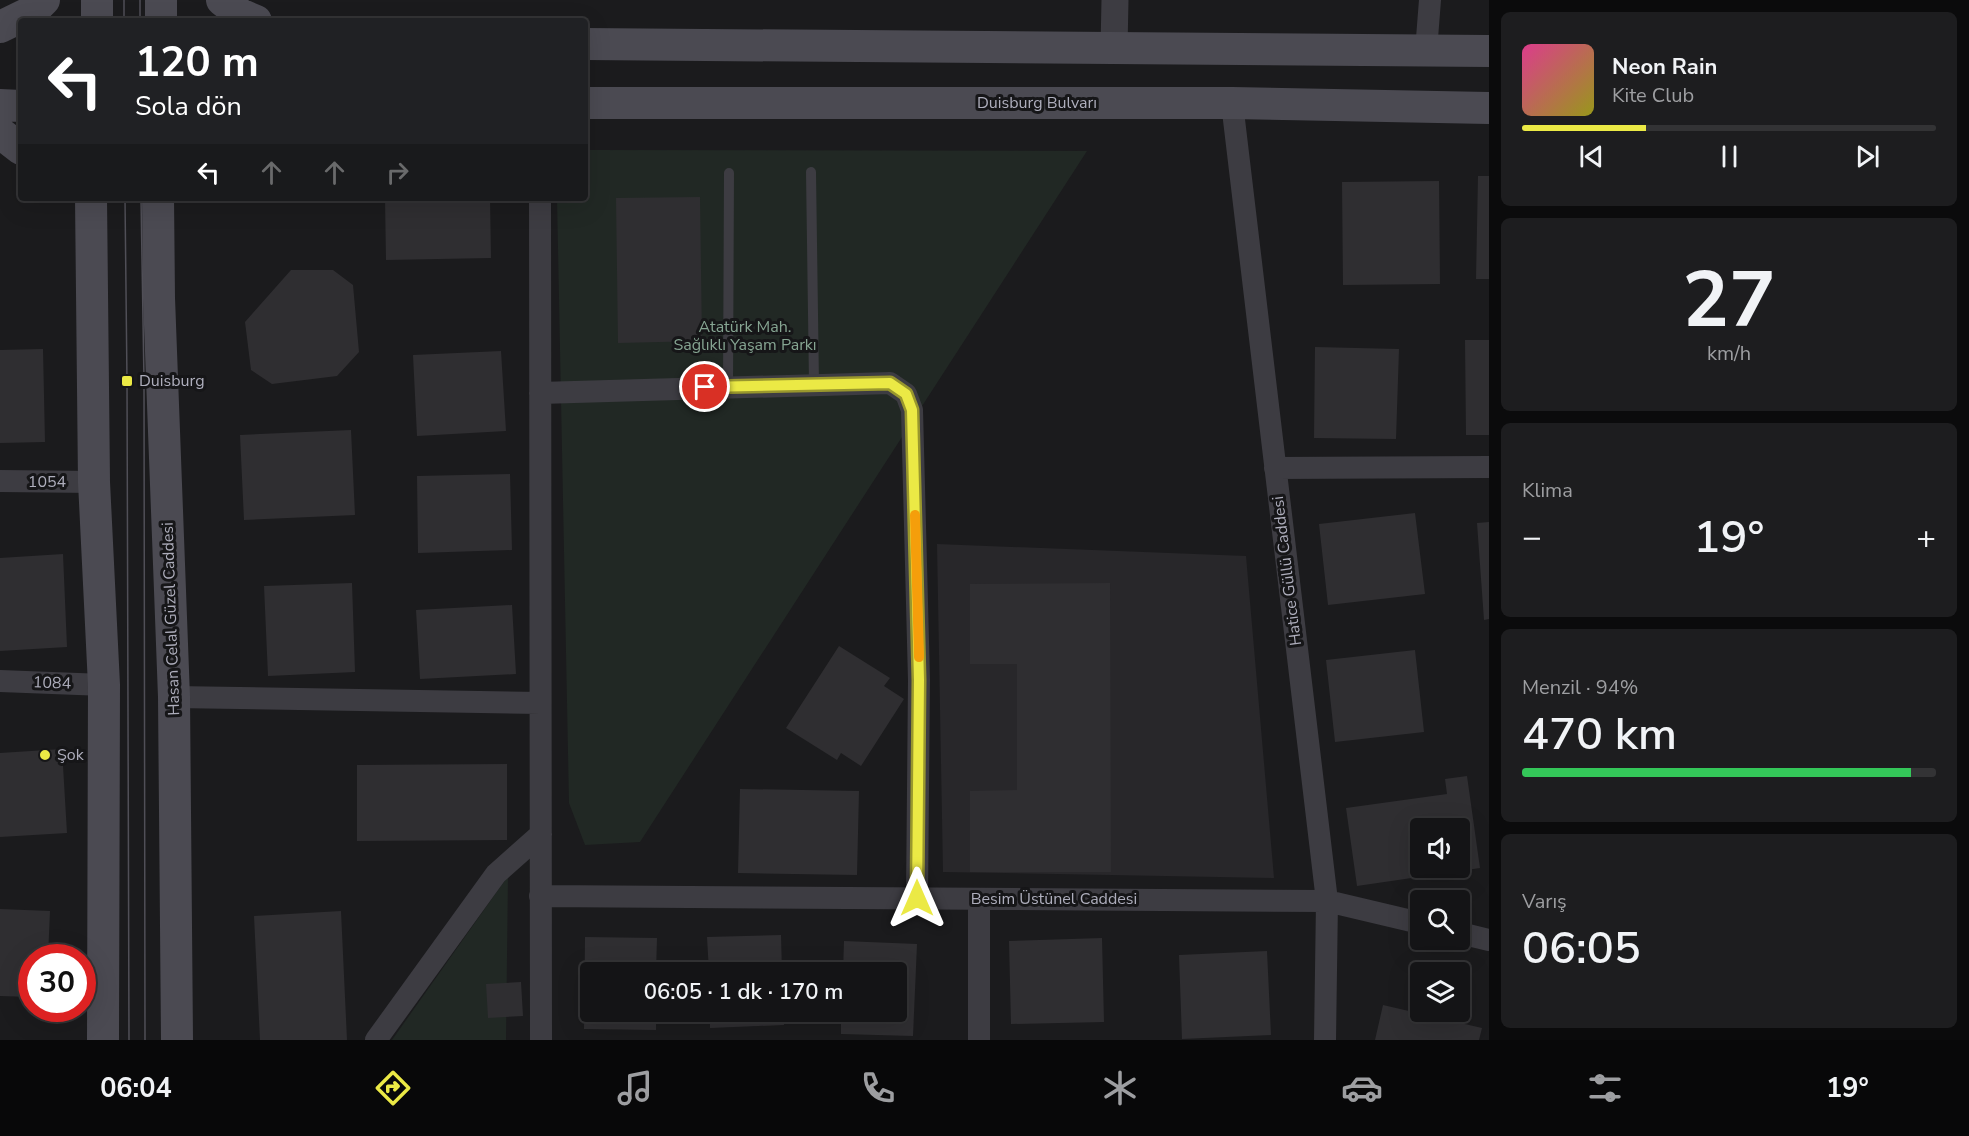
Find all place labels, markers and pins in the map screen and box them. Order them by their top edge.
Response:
pin [679,361,730,412]
place label: Duisburg [139,370,205,392]
marker: Duisburg [120,374,134,388]
place label: Şok [57,744,85,766]
marker: Şok [38,748,52,762]

